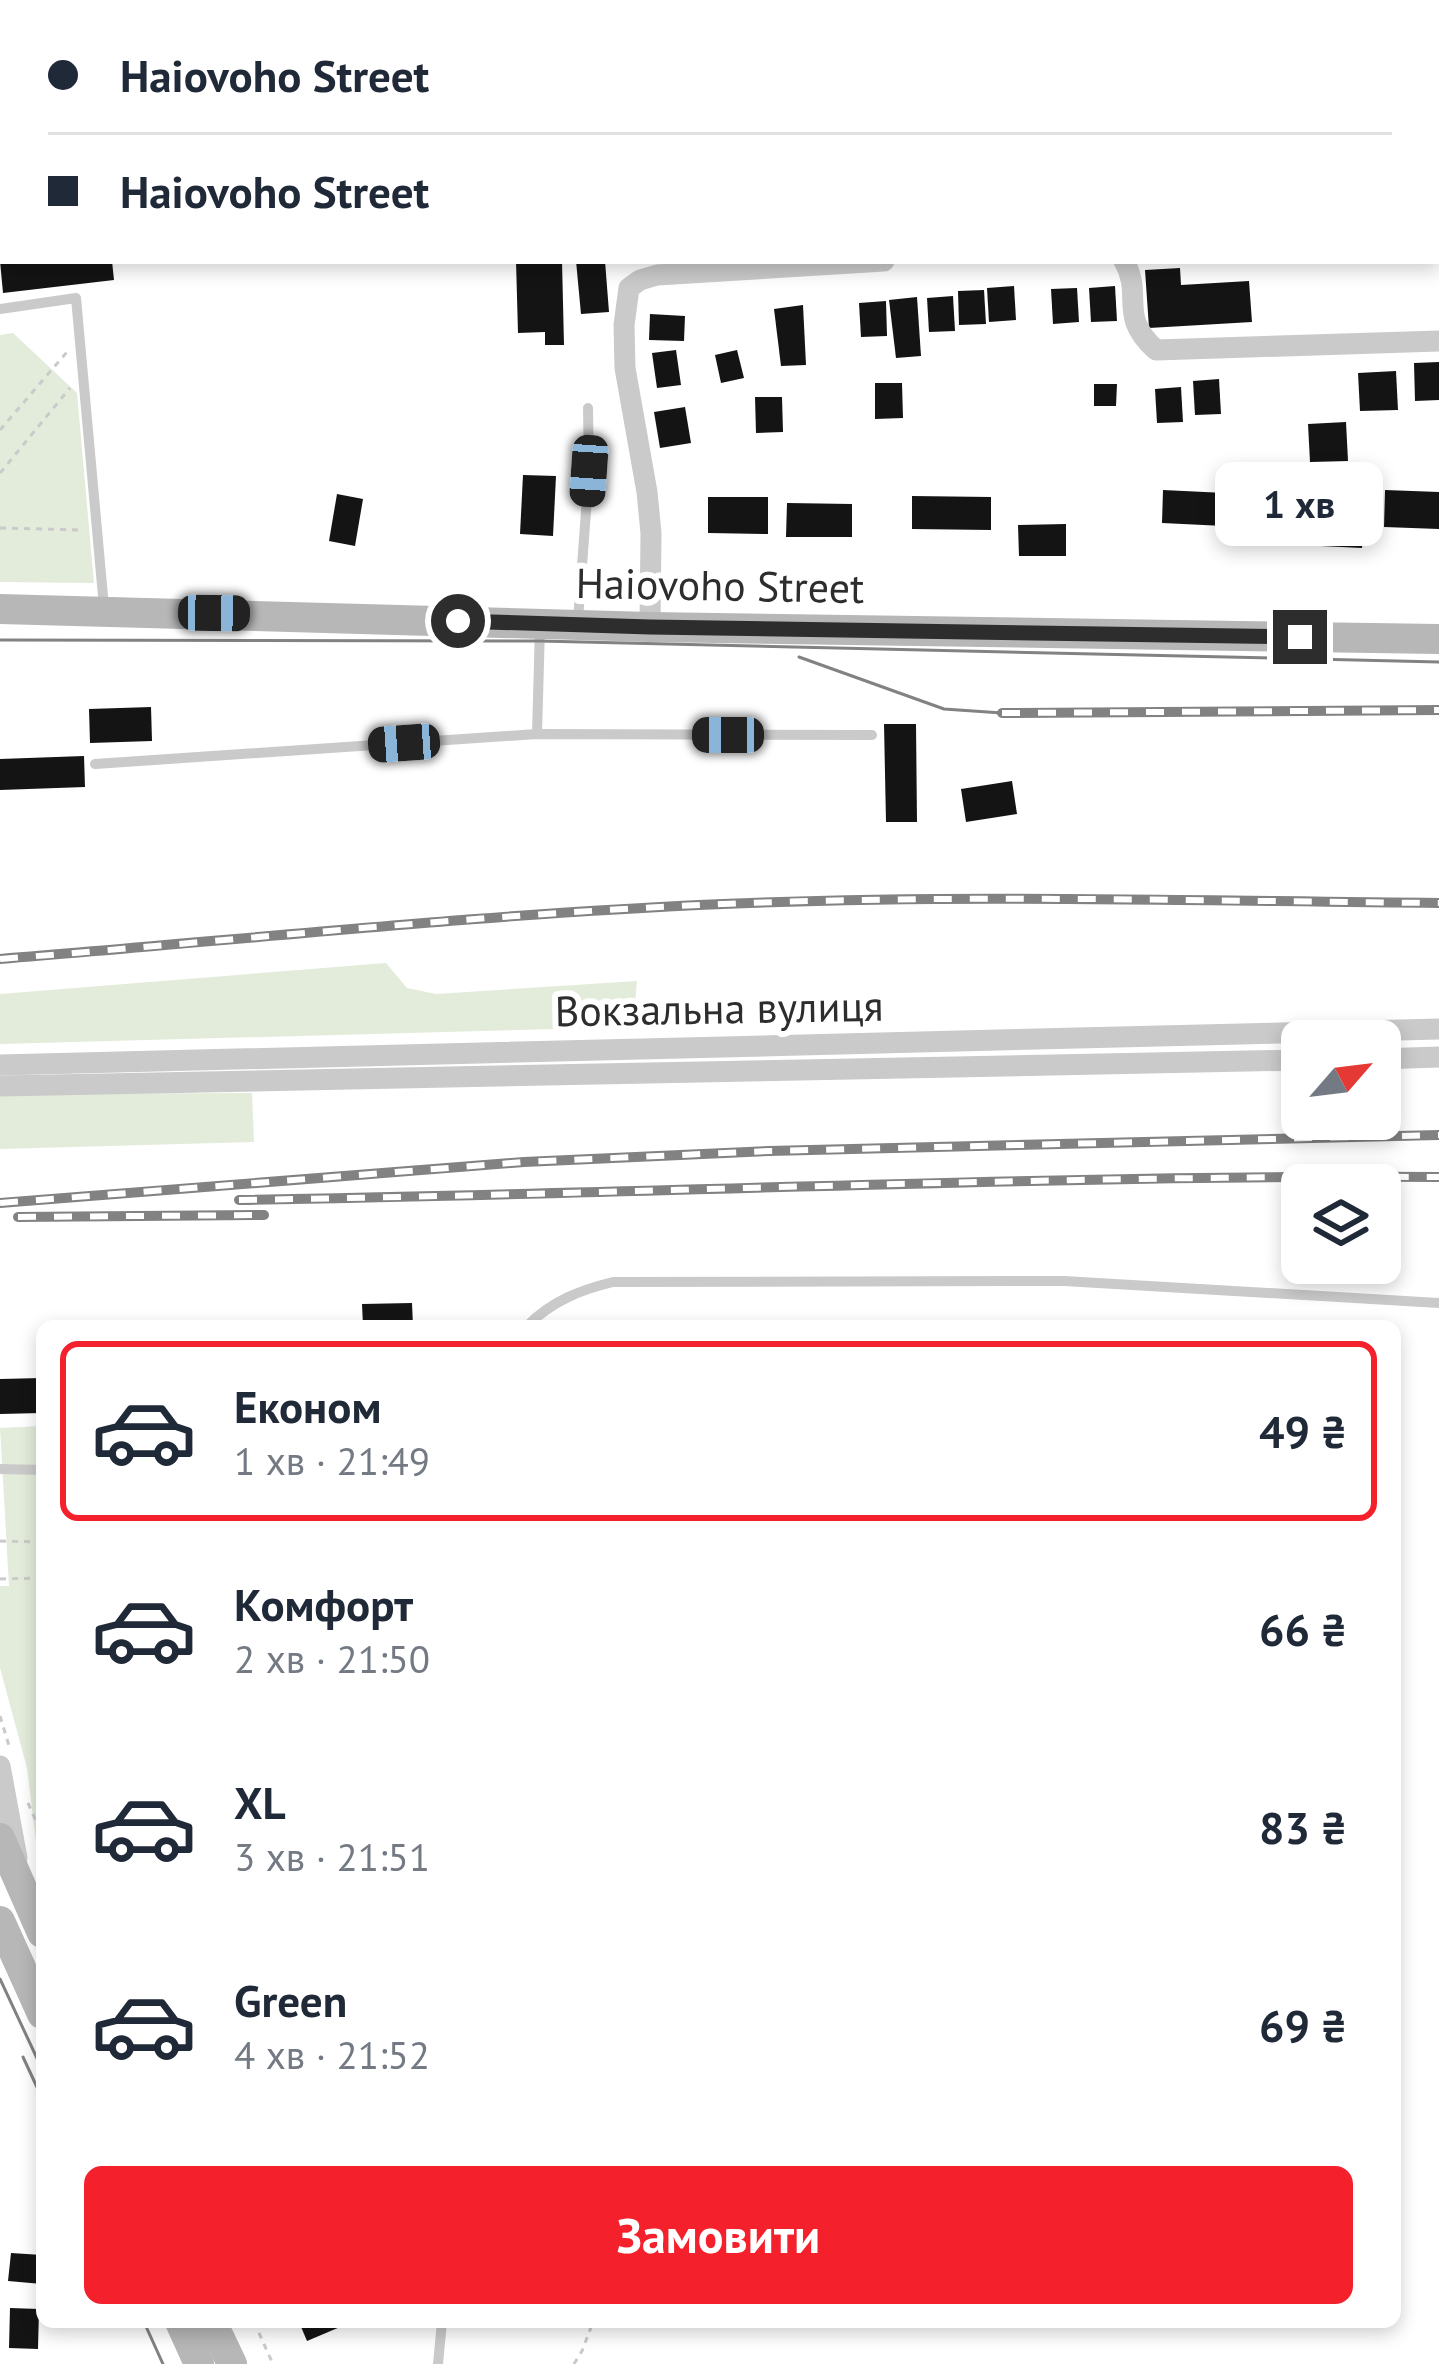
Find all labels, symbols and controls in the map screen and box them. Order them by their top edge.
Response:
text: Haiovoho Street [120,46,429,104]
text: Haiovoho Street [120,162,429,220]
car [569,434,609,508]
callout: 1 хв [1216,463,1384,547]
text: 1 хв [1263,478,1335,529]
street label: Haiovoho Street [575,555,865,615]
car [178,594,250,632]
route start [431,594,485,648]
route end [1273,610,1327,664]
car [692,717,764,753]
car [367,723,441,763]
street label: Вокзальна вулиця [554,978,884,1038]
north arrow [1281,1020,1401,1140]
map controls [1281,1020,1401,1284]
button: layers [1281,1164,1401,1284]
icon: car [90,1377,198,1485]
text: Економ [234,1377,381,1435]
text: 49 ₴ [1259,1402,1347,1460]
text: 1 хв · 21:49 [234,1435,430,1486]
icon: car [90,1575,198,1683]
text: Комфорт [234,1575,413,1633]
text: 66 ₴ [1259,1600,1347,1658]
text: 2 хв · 21:50 [234,1633,430,1684]
icon: car [90,1773,198,1881]
text: XL [234,1773,286,1831]
text: 83 ₴ [1259,1798,1347,1856]
text: 3 хв · 21:51 [234,1831,430,1882]
icon: car [90,1971,198,2079]
text: Green [234,1971,347,2029]
text: 69 ₴ [1259,1996,1347,2054]
text: 4 хв · 21:52 [234,2029,430,2080]
button: Замовити [84,2166,1353,2304]

